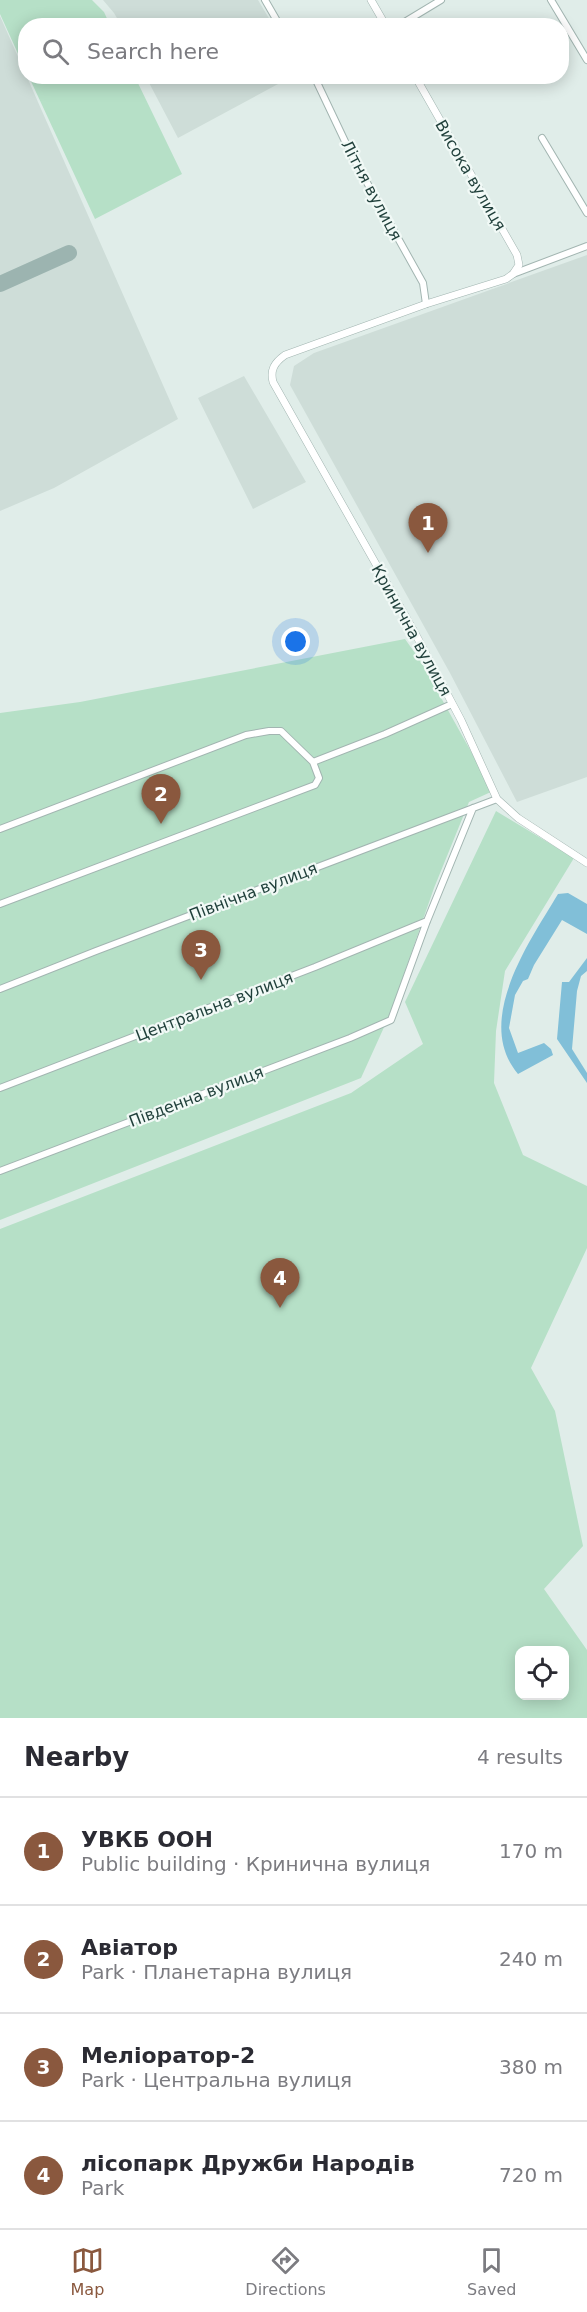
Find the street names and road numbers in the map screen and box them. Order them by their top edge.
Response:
street label: Висока вулиця [431,117,510,234]
street label: Літня вулиця [337,137,406,244]
street label: Кринична вулиця [367,561,456,699]
street label: Північна вулиця [186,858,320,925]
street label: Центральна вулиця [133,968,296,1045]
street label: Південна вулиця [126,1062,266,1131]

